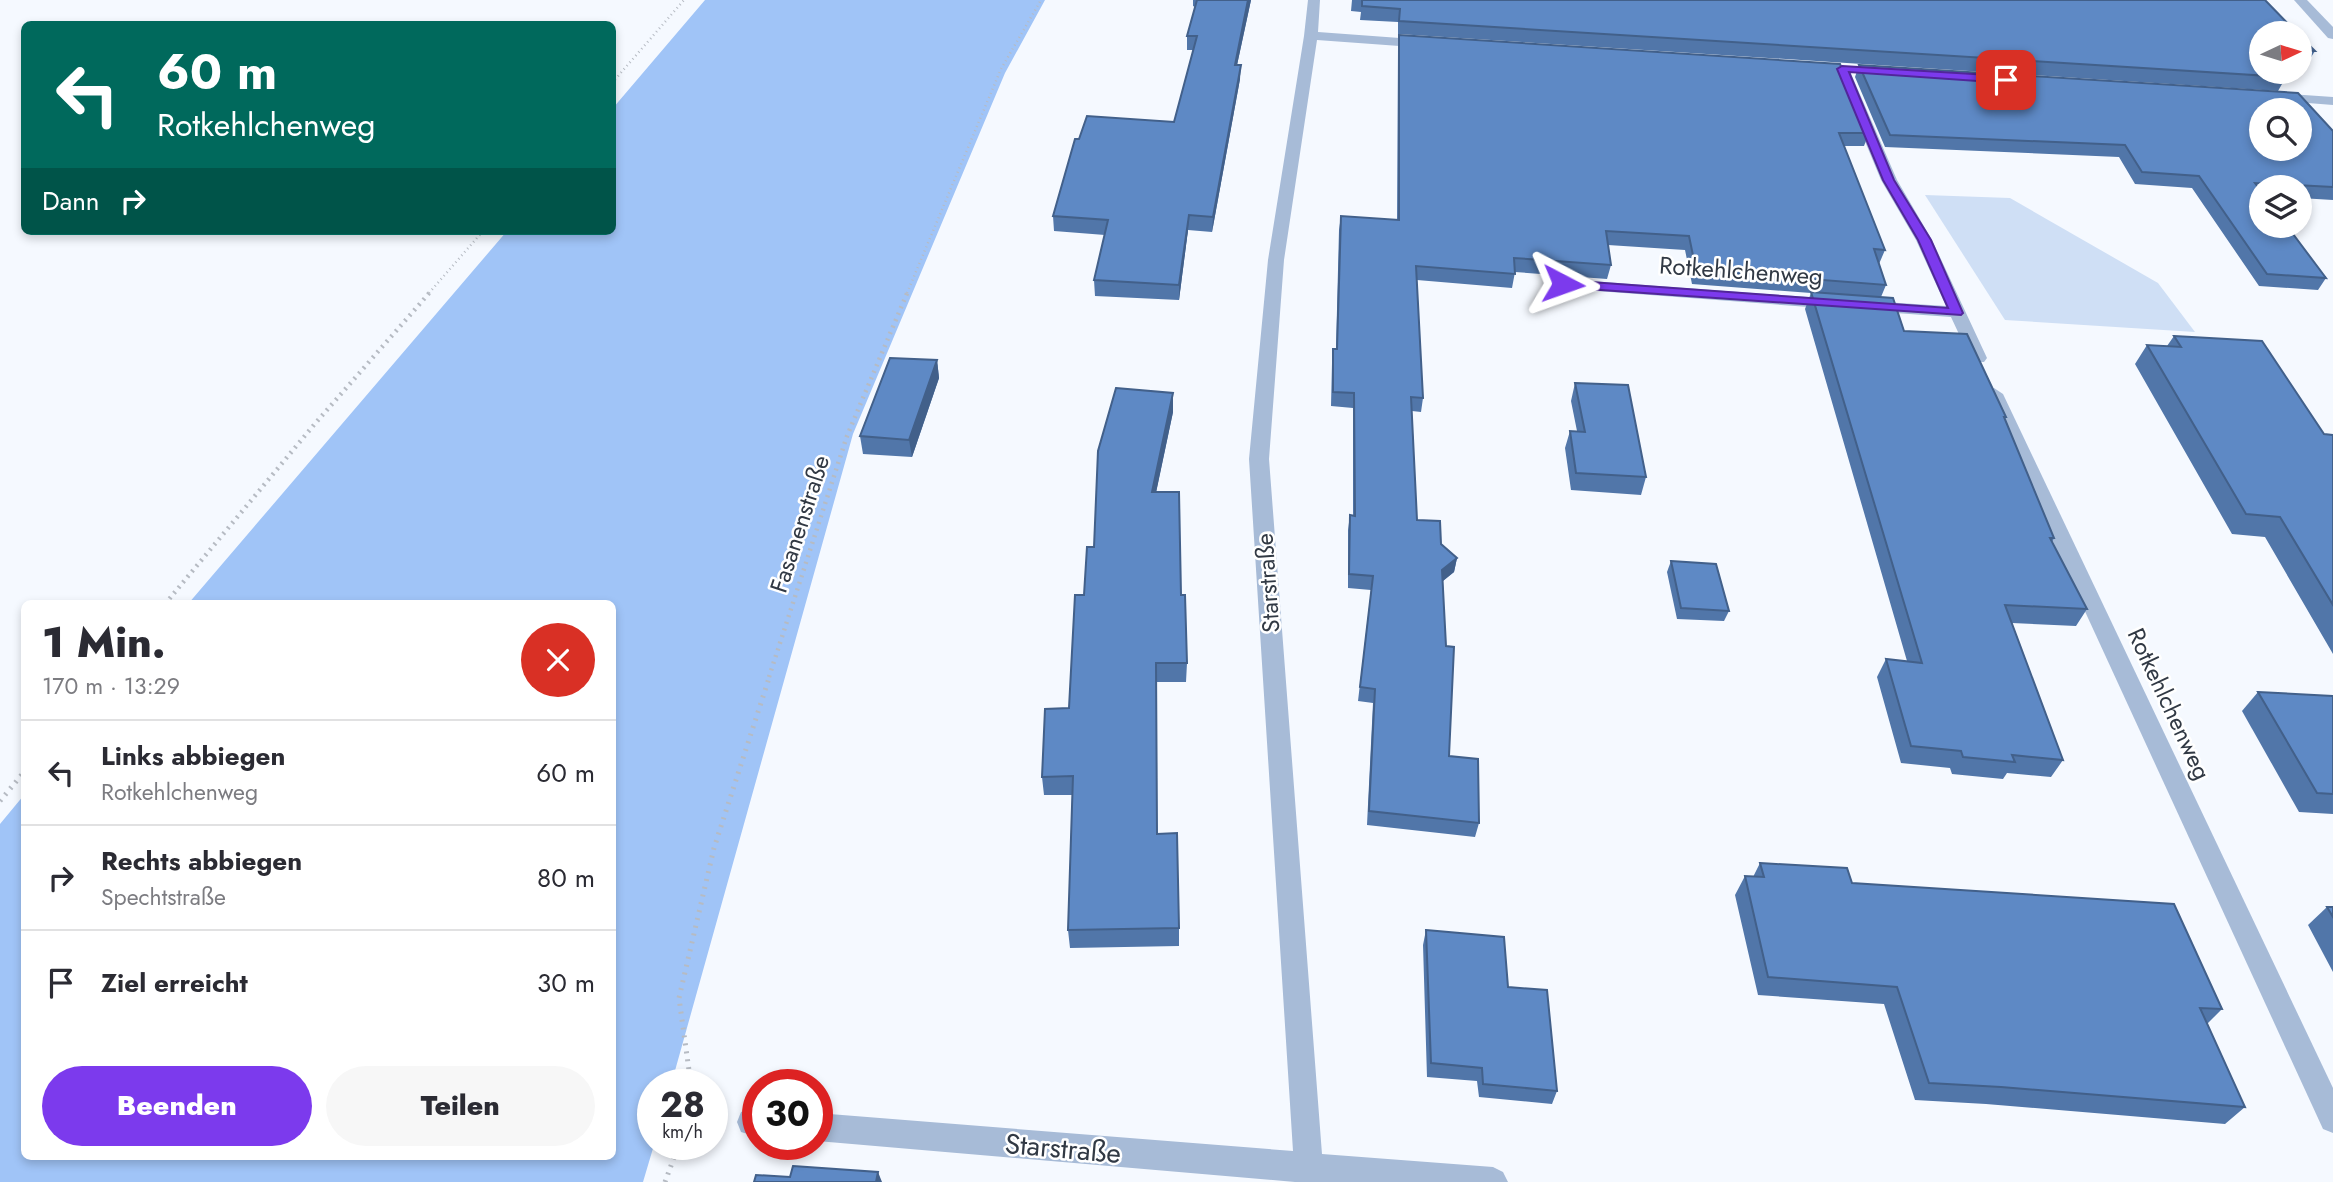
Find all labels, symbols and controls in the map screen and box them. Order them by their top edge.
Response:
north arrow [2249,21,2312,84]
map controls [2249,21,2312,238]
text: 60 m [157,37,277,107]
icon: left [42,49,133,140]
pin [1976,50,2036,110]
icon: arrive [1987,61,2025,99]
button: search [2249,98,2312,161]
text: Rotkehlchenweg [157,102,376,148]
button: layers [2249,175,2312,238]
text: Dann [42,182,100,220]
icon: right [114,182,152,220]
position arrow [1526,247,1600,321]
street label: Rotkehlchenweg [1658,247,1824,294]
street label: Fasanenstraße [761,451,838,597]
street label: Starstraße [1247,532,1288,634]
text: 1 Min. [42,612,166,673]
street label: Rotkehlchenweg [2119,622,2220,785]
button: close [521,623,595,697]
text: 170 m · 13:29 [42,669,180,703]
text: Links abbiegen [101,737,285,775]
icon: left [42,754,80,792]
text: 60 m [536,754,595,792]
text: Rotkehlchenweg [101,775,258,809]
text: Rechts abbiegen [101,842,302,880]
icon: right [42,859,80,897]
text: 80 m [537,859,595,897]
text: Spechtstraße [101,880,226,914]
icon: arrive [42,964,80,1002]
text: Ziel erreicht [101,964,248,1002]
text: 30 m [537,964,595,1002]
button: Beenden [42,1066,312,1146]
button: Teilen [326,1066,595,1146]
speed limit sign: 30 [742,1069,833,1160]
text: 28 [660,1080,705,1130]
text: km/h [662,1119,703,1145]
street label: Starstraße [1003,1123,1123,1174]

